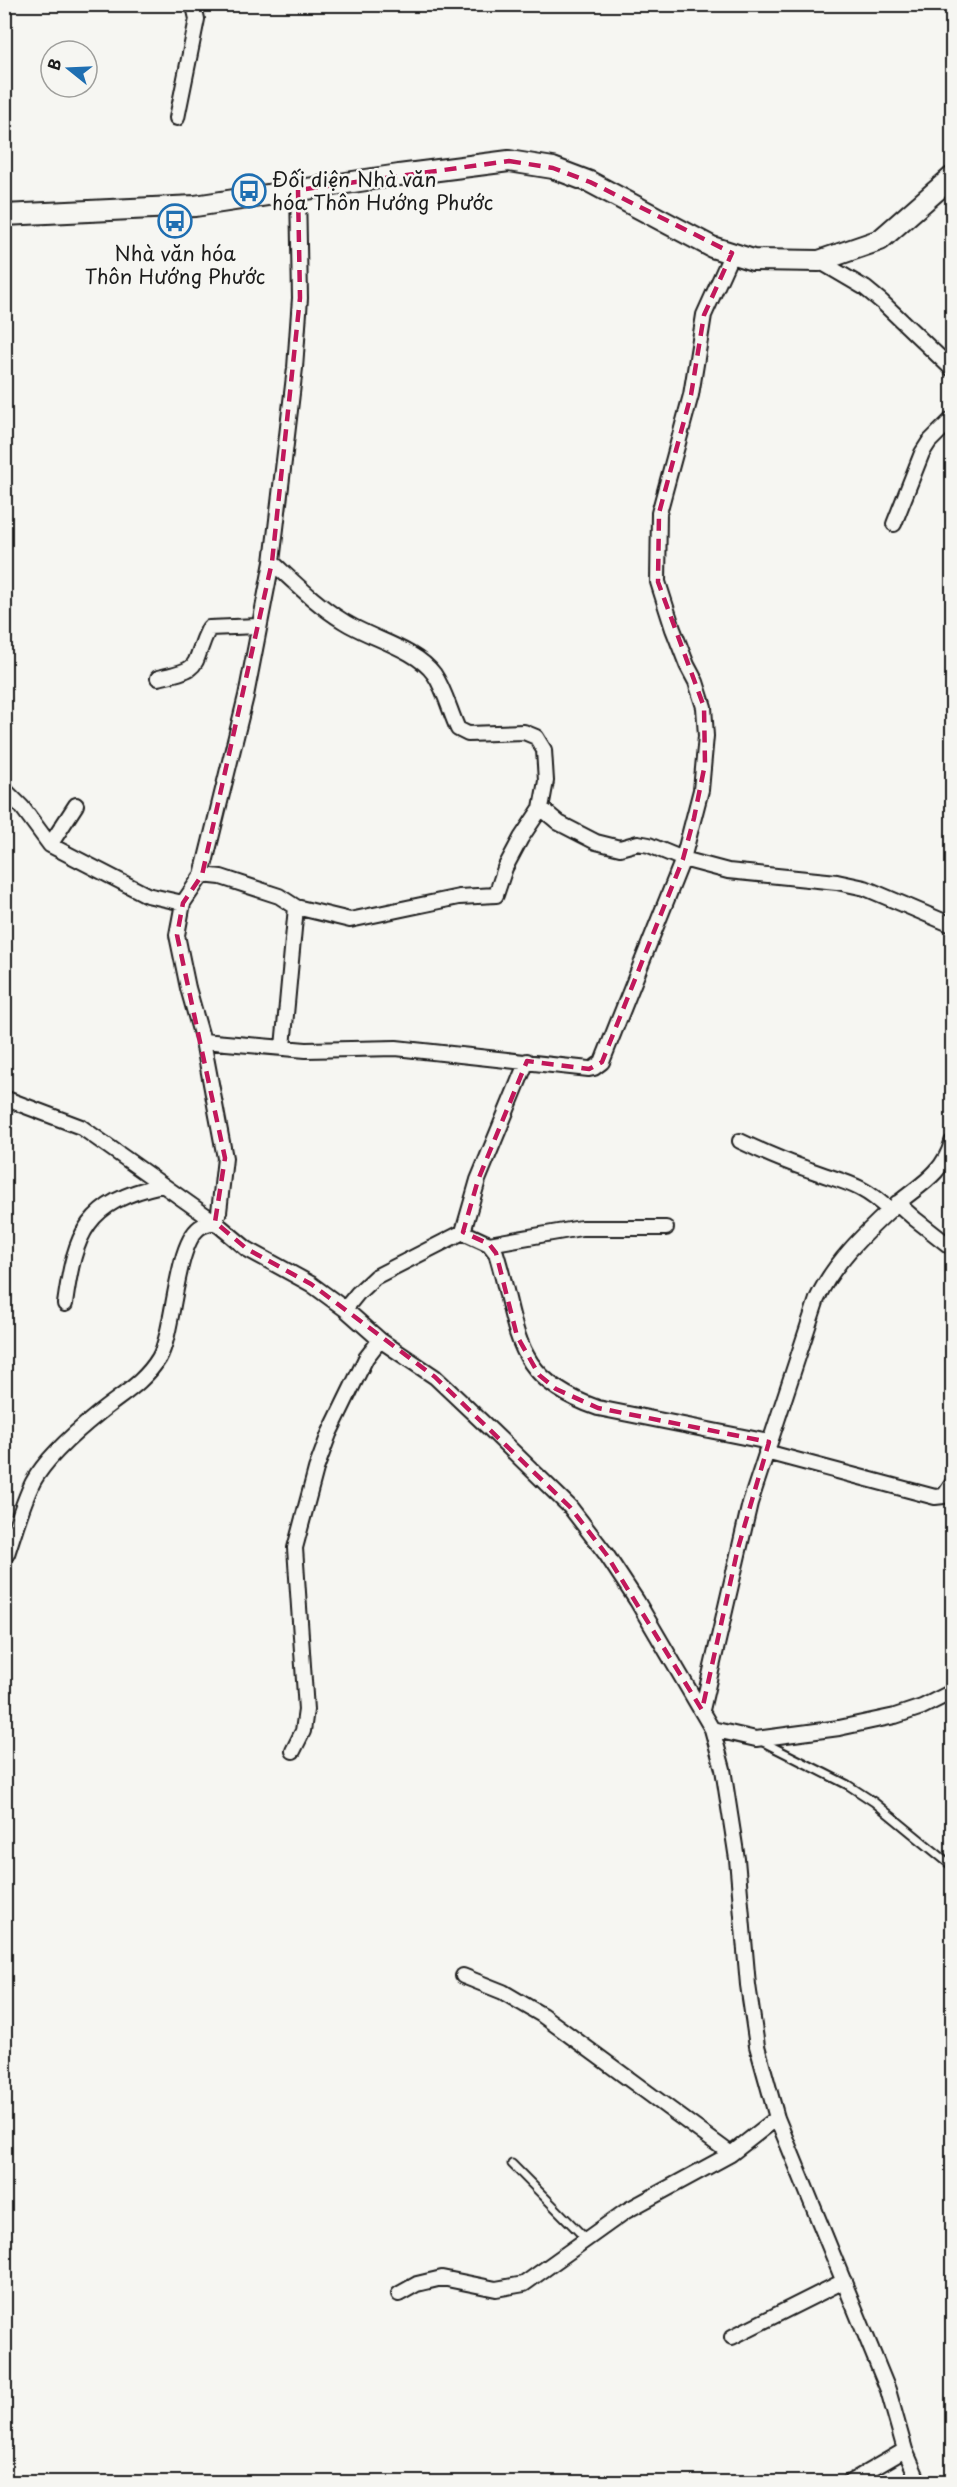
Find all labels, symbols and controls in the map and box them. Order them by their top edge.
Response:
north arrow [39,39,99,99]
text: B [41,55,67,73]
place label: Đối diện Nhà văn hóa Thôn Hướng Phước [272,164,493,217]
bus stop icon: Đối diện Nhà văn hóa Thôn Hướng Phước [231,173,267,209]
bus stop icon: Nhà văn hóa Thôn Hướng Phước [157,203,193,239]
place label: Nhà văn hóa Thôn Hướng Phước [85,238,265,291]

